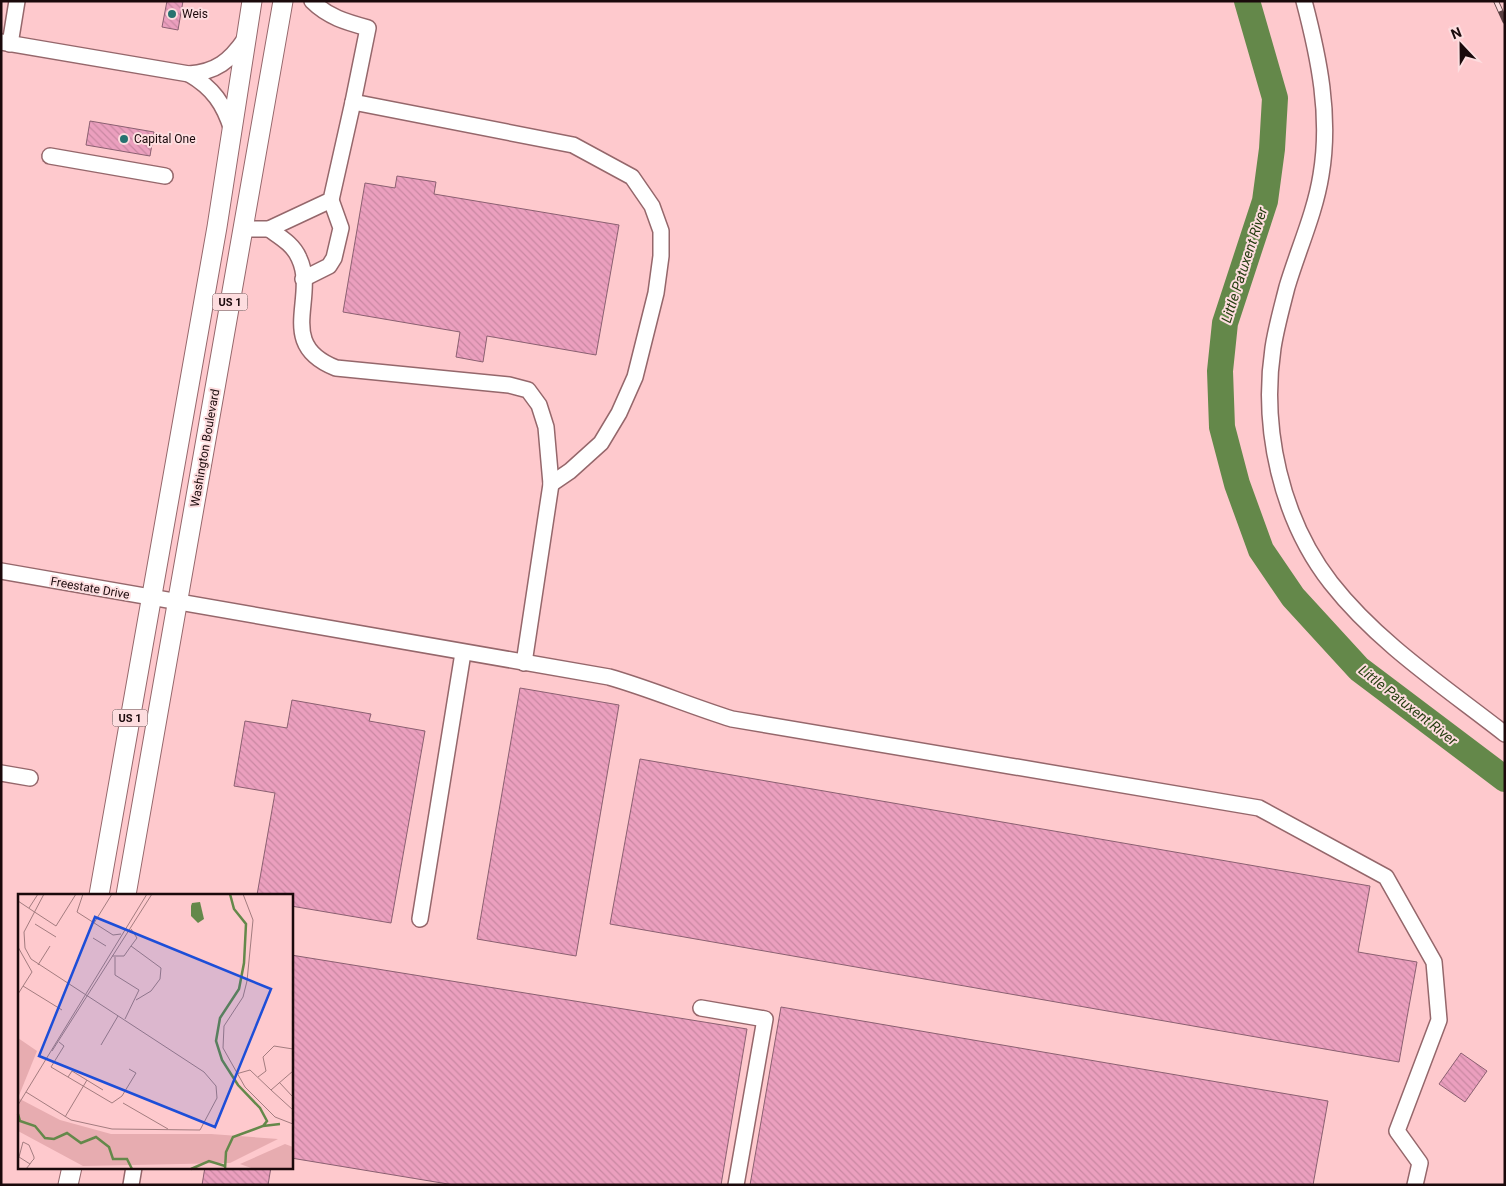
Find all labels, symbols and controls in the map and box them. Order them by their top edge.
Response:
place label: Weis [182,7,208,21]
marker: Weis [166,8,178,20]
north arrow [1436,20,1486,70]
text: N [1449,24,1464,42]
place label: Capital One [134,132,196,146]
marker: Capital One [118,133,130,145]
water label: Little Patuxent River [1218,205,1270,325]
road number: US 1 [212,294,248,310]
street label: Washington Boulevard [188,388,222,508]
street label: Freestate Drive [49,574,131,602]
water label: Little Patuxent River [1356,662,1461,749]
road number: US 1 [112,710,148,726]
inset map [18,894,292,1168]

